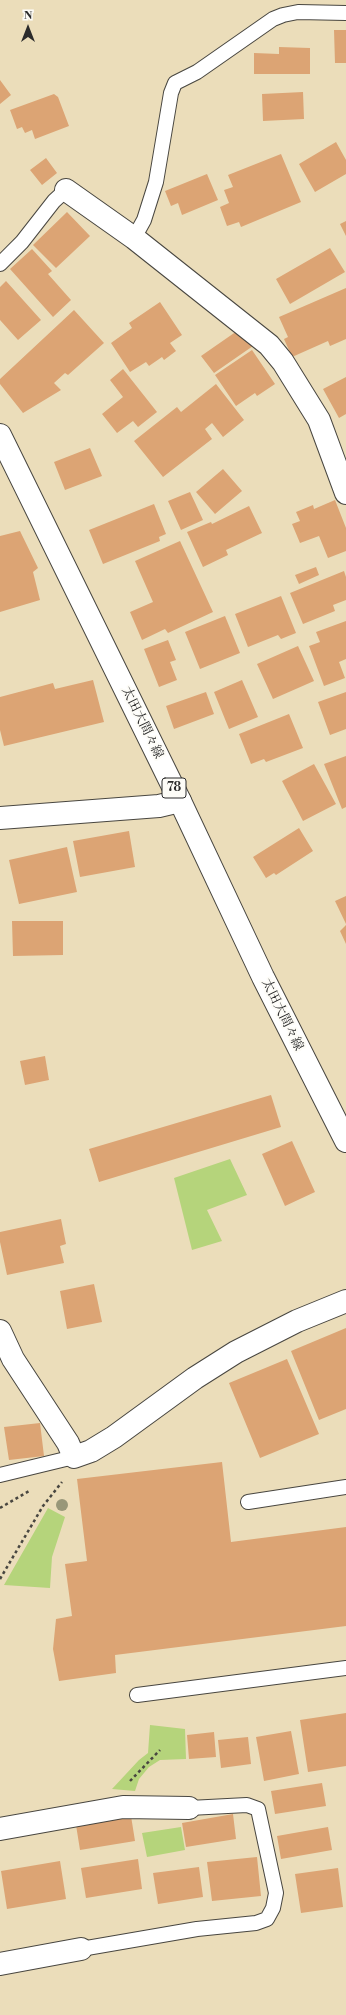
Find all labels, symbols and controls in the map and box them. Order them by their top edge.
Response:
north arrow [8,8,48,48]
text: N [24,9,32,23]
street label: 太田大間々線 [118,685,166,761]
road number: 78 [162,778,186,798]
street label: 太田大間々線 [258,977,306,1053]

